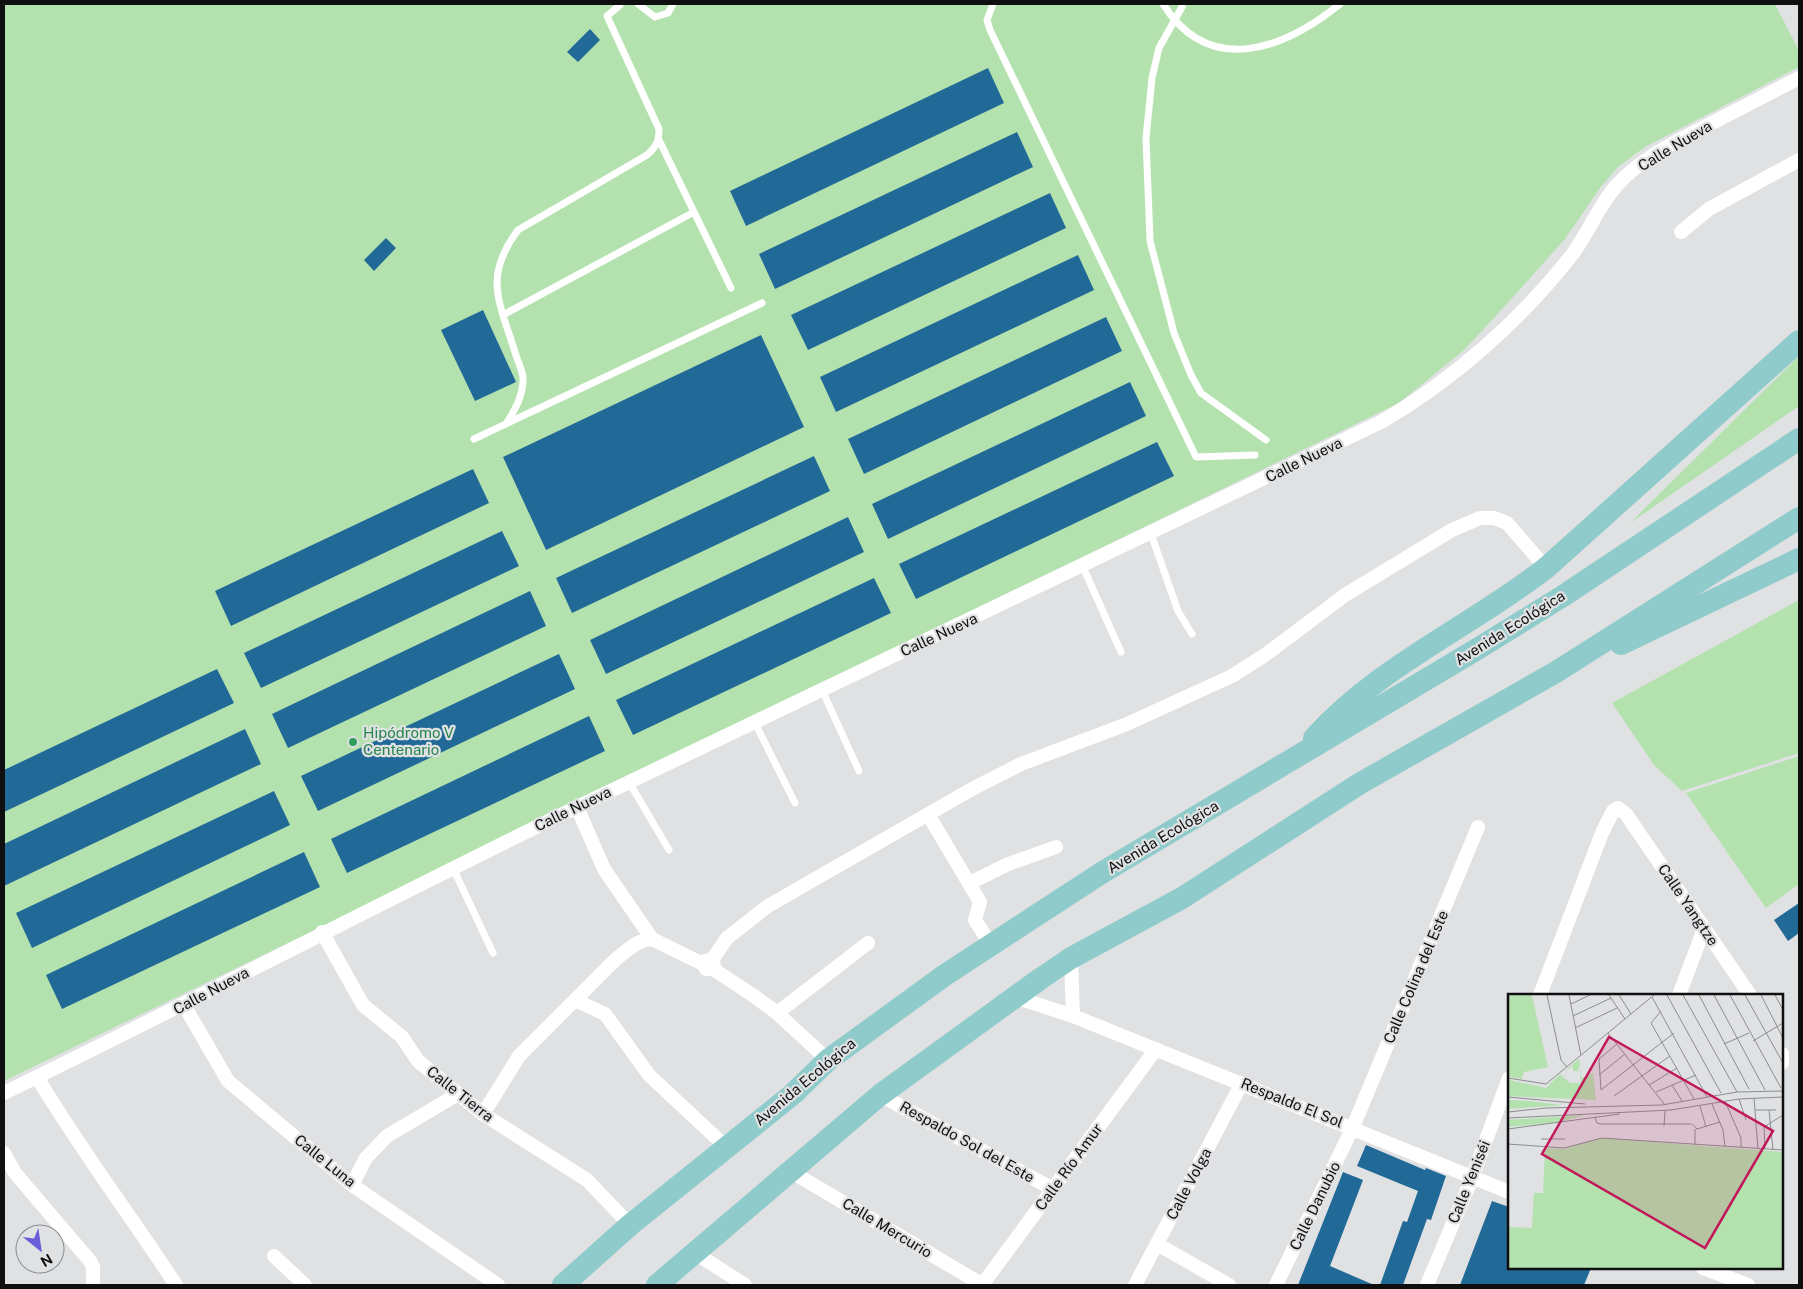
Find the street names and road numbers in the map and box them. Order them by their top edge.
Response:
street label: Calle Nueva [1635,117,1715,174]
street label: Calle Nueva [1263,434,1345,485]
street label: Avenida Ecológica [1451,587,1568,668]
street label: Calle Nueva [898,609,980,660]
street label: Calle Nueva [532,783,614,834]
street label: Avenida Ecológica [1104,797,1221,876]
street label: Calle Yangtze [1655,861,1722,949]
street label: Calle Colina del Este [1380,908,1451,1046]
street label: Calle Nueva [170,964,251,1018]
street label: Avenida Ecológica [751,1034,859,1129]
street label: Calle Tierra [424,1062,497,1125]
street label: Respaldo El Sol [1239,1074,1346,1131]
street label: Respaldo Sol del Este [897,1098,1037,1186]
street label: Calle Río Amur [1031,1120,1106,1213]
street label: Calle Luna [291,1131,359,1190]
street label: Calle Yeniséi [1444,1138,1493,1226]
street label: Calle Volga [1163,1145,1215,1223]
street label: Calle Danubio [1286,1159,1343,1253]
street label: Calle Mercurio [839,1194,935,1261]

